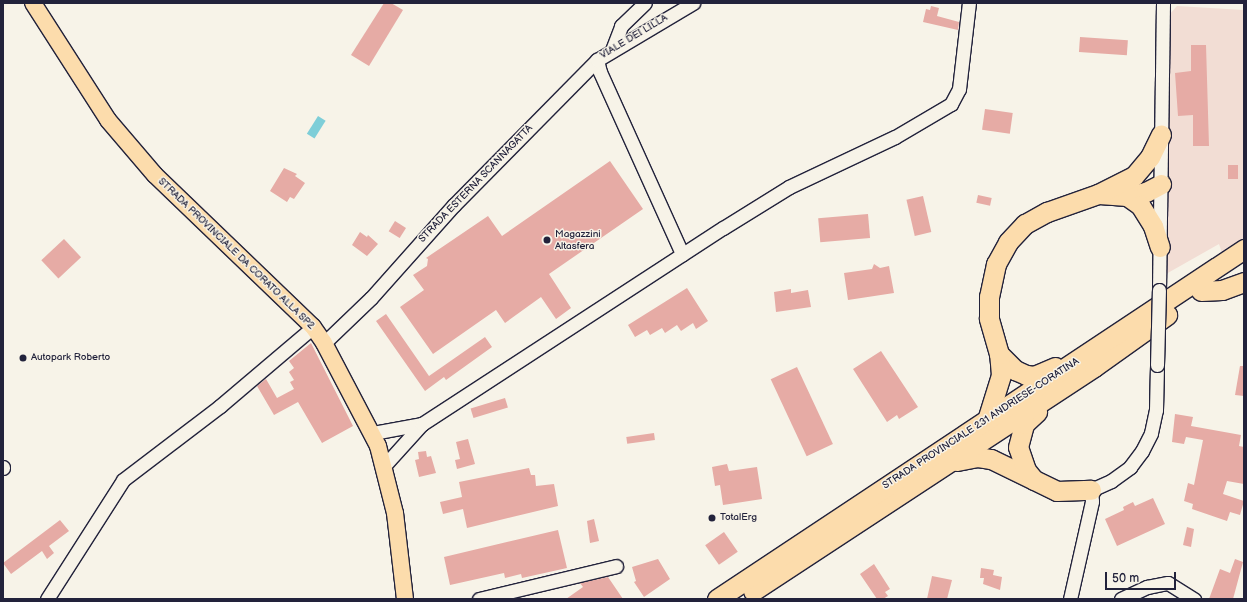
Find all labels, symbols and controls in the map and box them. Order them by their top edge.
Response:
street label: VIALE DEI LILLA [598,12,670,62]
street label: STRADA ESTERNA SCANNAGATTA [416,123,536,245]
street label: STRADA PROVINCIALE DA CORATO ALLA SP2 [155,176,317,332]
place label: Magazzini Altasfera [555,228,601,252]
marker: Magazzini Altasfera [542,235,552,245]
place label: Autopark Roberto [31,352,110,364]
marker: Autopark Roberto [18,353,28,363]
street label: STRADA PROVINCIALE 231 ANDRIESE-CORATINA [880,356,1082,492]
place label: TotalErg [720,512,757,524]
marker: TotalErg [707,513,717,523]
scale bar [1107,564,1178,590]
text: 50 m [1112,571,1139,586]

